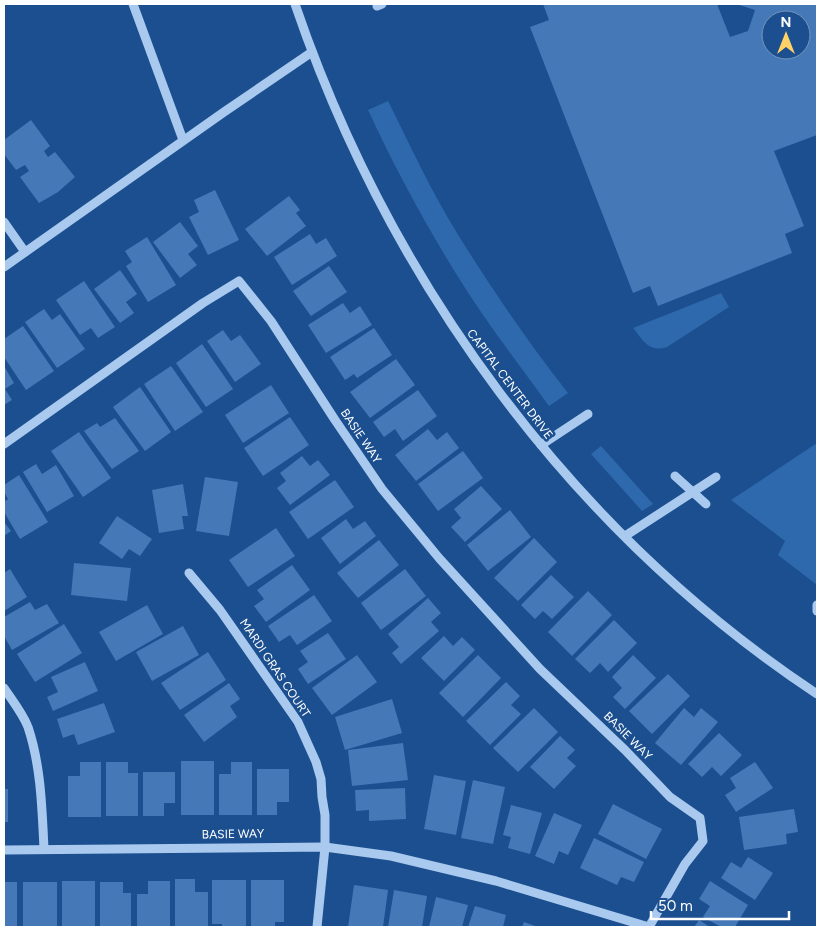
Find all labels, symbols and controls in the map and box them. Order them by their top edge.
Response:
north arrow [761,10,811,60]
text: N [781,14,791,31]
street label: CAPITAL CENTER DRIVE [464,326,556,442]
street label: BASIE WAY [338,406,385,466]
street label: MARDI GRAS COURT [237,616,313,720]
street label: BASIE WAY [601,709,656,764]
street label: BASIE WAY [202,826,265,842]
scale bar [651,888,788,920]
text: 50 m [658,897,693,915]

